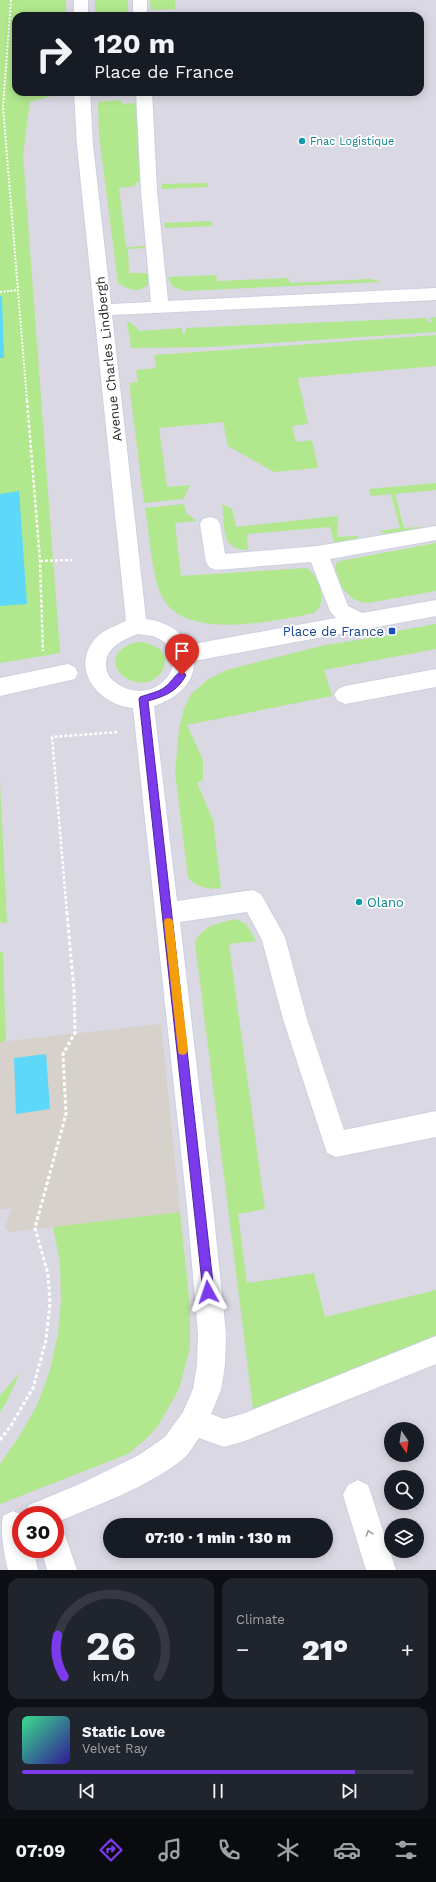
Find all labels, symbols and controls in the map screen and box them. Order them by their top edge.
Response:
text: 120 m [94,27,175,60]
icon: right [28,28,80,80]
text: Place de France [94,61,234,82]
place label: Fnac Logistique [310,135,394,148]
marker: Fnac Logistique [297,136,307,146]
street label: Avenue Charles Lindbergh [92,276,125,442]
place label: Place de France [283,624,384,639]
marker: Place de France [387,626,397,636]
pin [165,634,199,675]
icon: arrive [171,640,193,662]
place label: Olano [367,895,404,910]
marker: Olano [354,897,364,907]
position arrow [187,1271,229,1313]
north arrow [384,1422,424,1462]
map controls [384,1422,424,1558]
button: search [384,1470,424,1510]
speed limit sign: 30 [12,1506,64,1558]
button: layers [384,1518,424,1558]
text: 07:10 · 1 min · 130 m [145,1529,291,1547]
one-way arrow [365,1529,374,1536]
text: Climate [236,1612,285,1627]
text: 26 [86,1620,136,1669]
text: 21° [302,1632,348,1667]
text: − [236,1637,249,1662]
text: + [401,1637,414,1662]
text: km/h [93,1667,129,1683]
text: Static Love [82,1723,165,1741]
text: Velvet Ray [82,1741,147,1756]
icon: previous [76,1780,98,1802]
icon: pause [207,1780,229,1802]
icon: next [338,1780,360,1802]
icon: directions [97,1836,125,1864]
icon: music [156,1836,184,1864]
icon: phone [215,1836,243,1864]
icon: climate [274,1836,302,1864]
icon: car [333,1836,361,1864]
icon: filters [392,1836,420,1864]
text: 07:09 [16,1840,65,1861]

